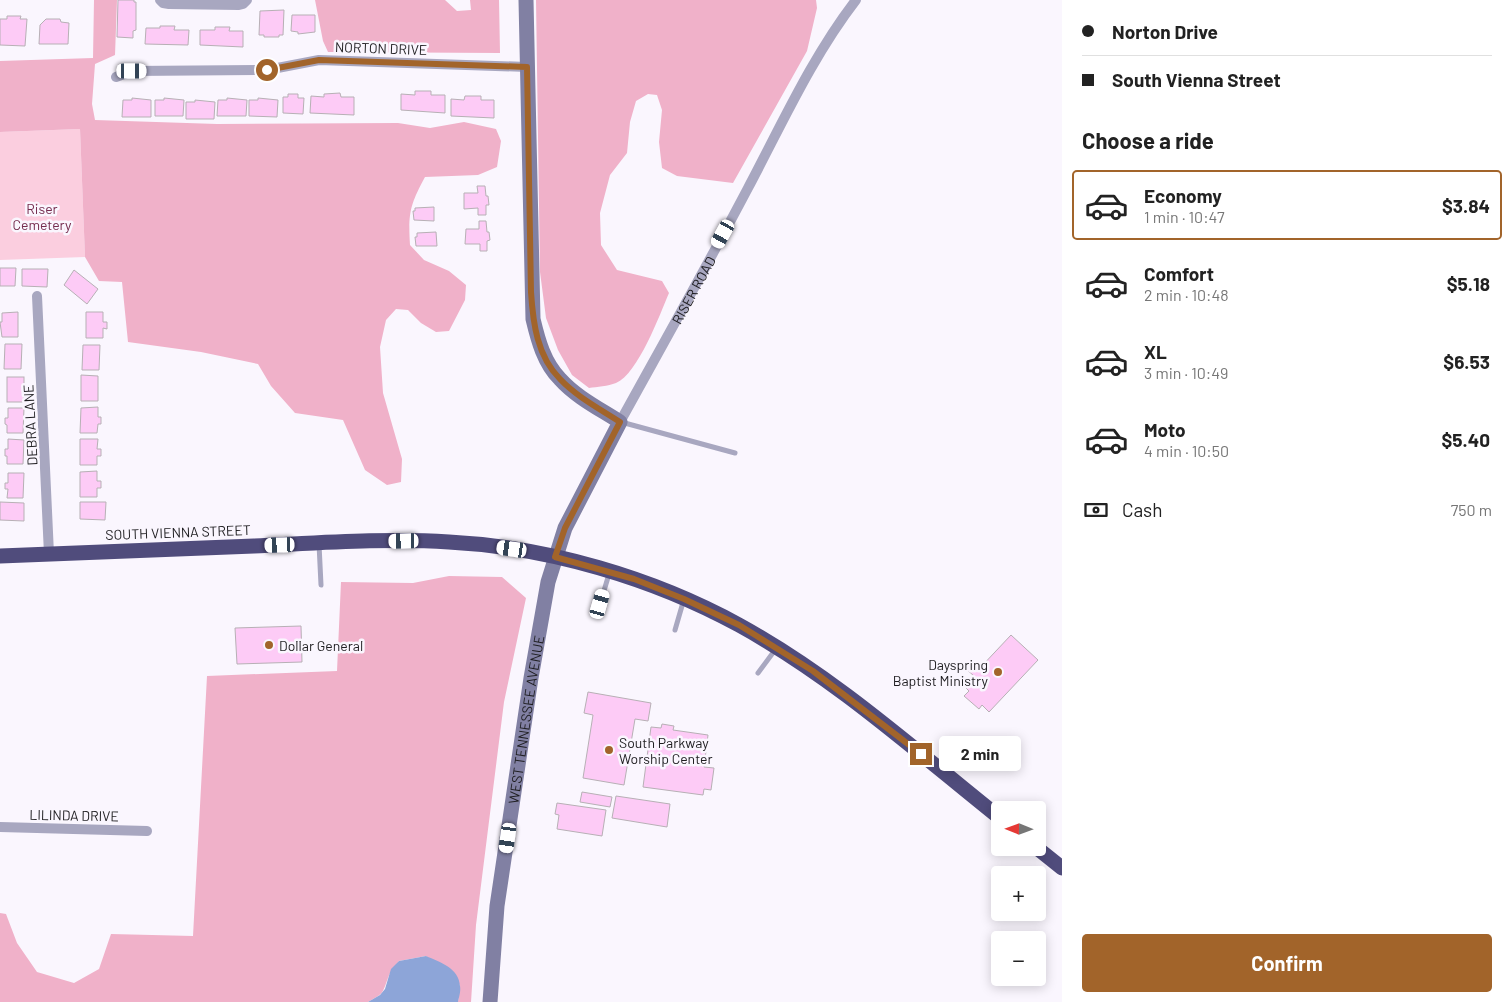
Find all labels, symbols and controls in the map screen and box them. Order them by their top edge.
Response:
text: Norton Drive [1112,20,1218,43]
street label: NORTON DRIVE [335,38,427,58]
route start [256,59,278,81]
car [117,64,147,79]
text: South Vienna Street [1112,68,1281,91]
text: Choose a ride [1082,127,1214,153]
icon: car [1084,183,1129,228]
text: Economy [1144,184,1222,207]
text: $3.84 [1442,194,1490,217]
park label: Riser Cemetery [12,200,72,233]
text: 1 min · 10:47 [1144,207,1224,226]
car [709,217,736,251]
street label: RISER ROAD [668,253,718,327]
icon: car [1084,261,1129,306]
text: Comfort [1144,262,1214,285]
text: $5.18 [1447,272,1490,295]
text: 2 min · 10:48 [1144,285,1229,304]
icon: car [1084,339,1129,384]
text: XL [1144,340,1167,363]
text: $6.53 [1443,350,1490,373]
text: 3 min · 10:49 [1144,363,1228,382]
street label: DEBRA LANE [19,384,41,466]
icon: car [1084,417,1129,462]
text: Moto [1144,418,1186,441]
text: $5.40 [1441,428,1490,451]
text: 4 min · 10:50 [1144,441,1229,460]
icon: cash [1082,496,1110,524]
text: Cash [1122,498,1163,521]
text: 750 m [1451,500,1492,519]
street label: SOUTH VIENNA STREET [105,521,251,543]
car [388,533,419,549]
car [264,537,295,553]
car [496,539,527,559]
car [588,588,611,620]
street label: WEST TENNESSEE AVENUE [504,634,547,805]
place label: Dollar General [279,637,363,654]
marker: Dollar General [263,639,275,651]
place label: Dayspring Baptist Ministry [893,656,989,689]
marker: Dayspring Baptist Ministry [992,666,1004,678]
place label: South Parkway Worship Center [619,734,713,767]
callout: 2 min [938,736,1021,772]
route end [910,743,932,765]
marker: South Parkway Worship Center [603,744,615,756]
text: 2 min [961,744,999,763]
north arrow [991,801,1046,856]
map controls [991,801,1046,986]
street label: LILINDA DRIVE [29,806,119,824]
car [498,822,517,854]
button: + [991,866,1046,921]
button: − [991,931,1046,986]
button: Confirm [1082,934,1492,992]

